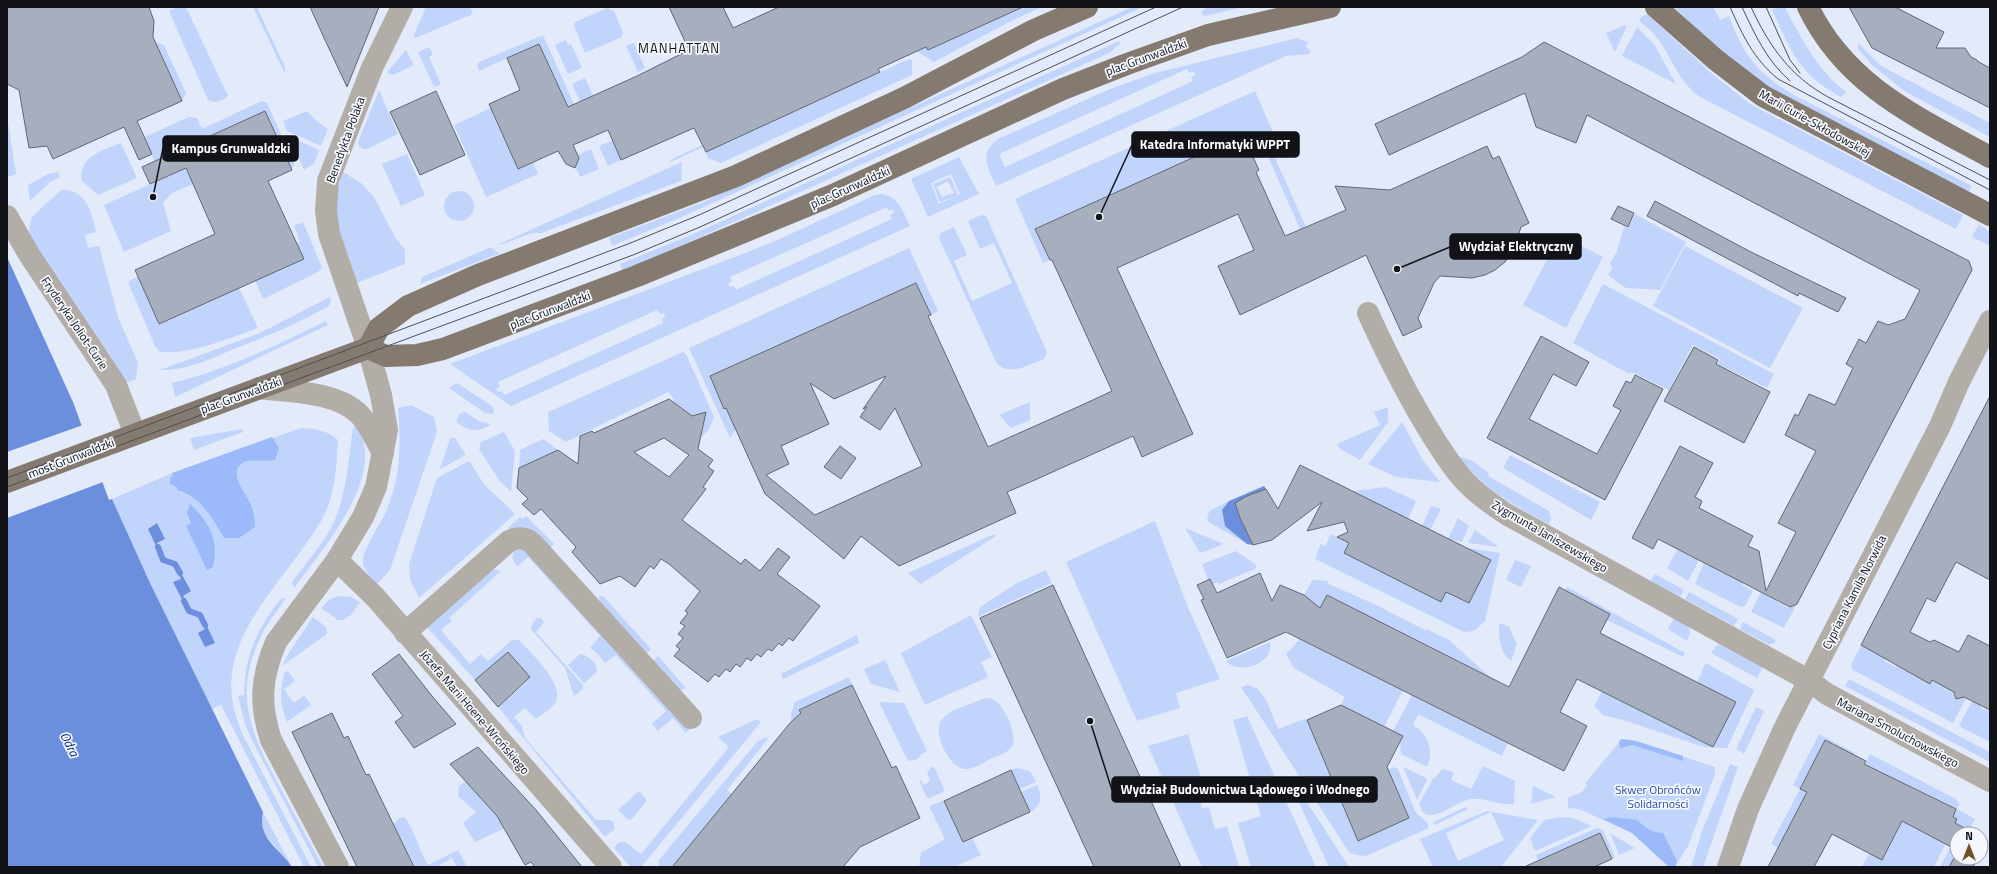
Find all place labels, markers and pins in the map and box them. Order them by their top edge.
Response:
callout: Katedra Informatyki WPPT [1132,132,1299,157]
callout: Kampus Grunwaldzki [163,136,298,161]
callout: Wydział Elektryczny [1450,234,1581,259]
callout: Wydział Budownictwa Lądowego i Wodnego [1112,777,1377,802]

